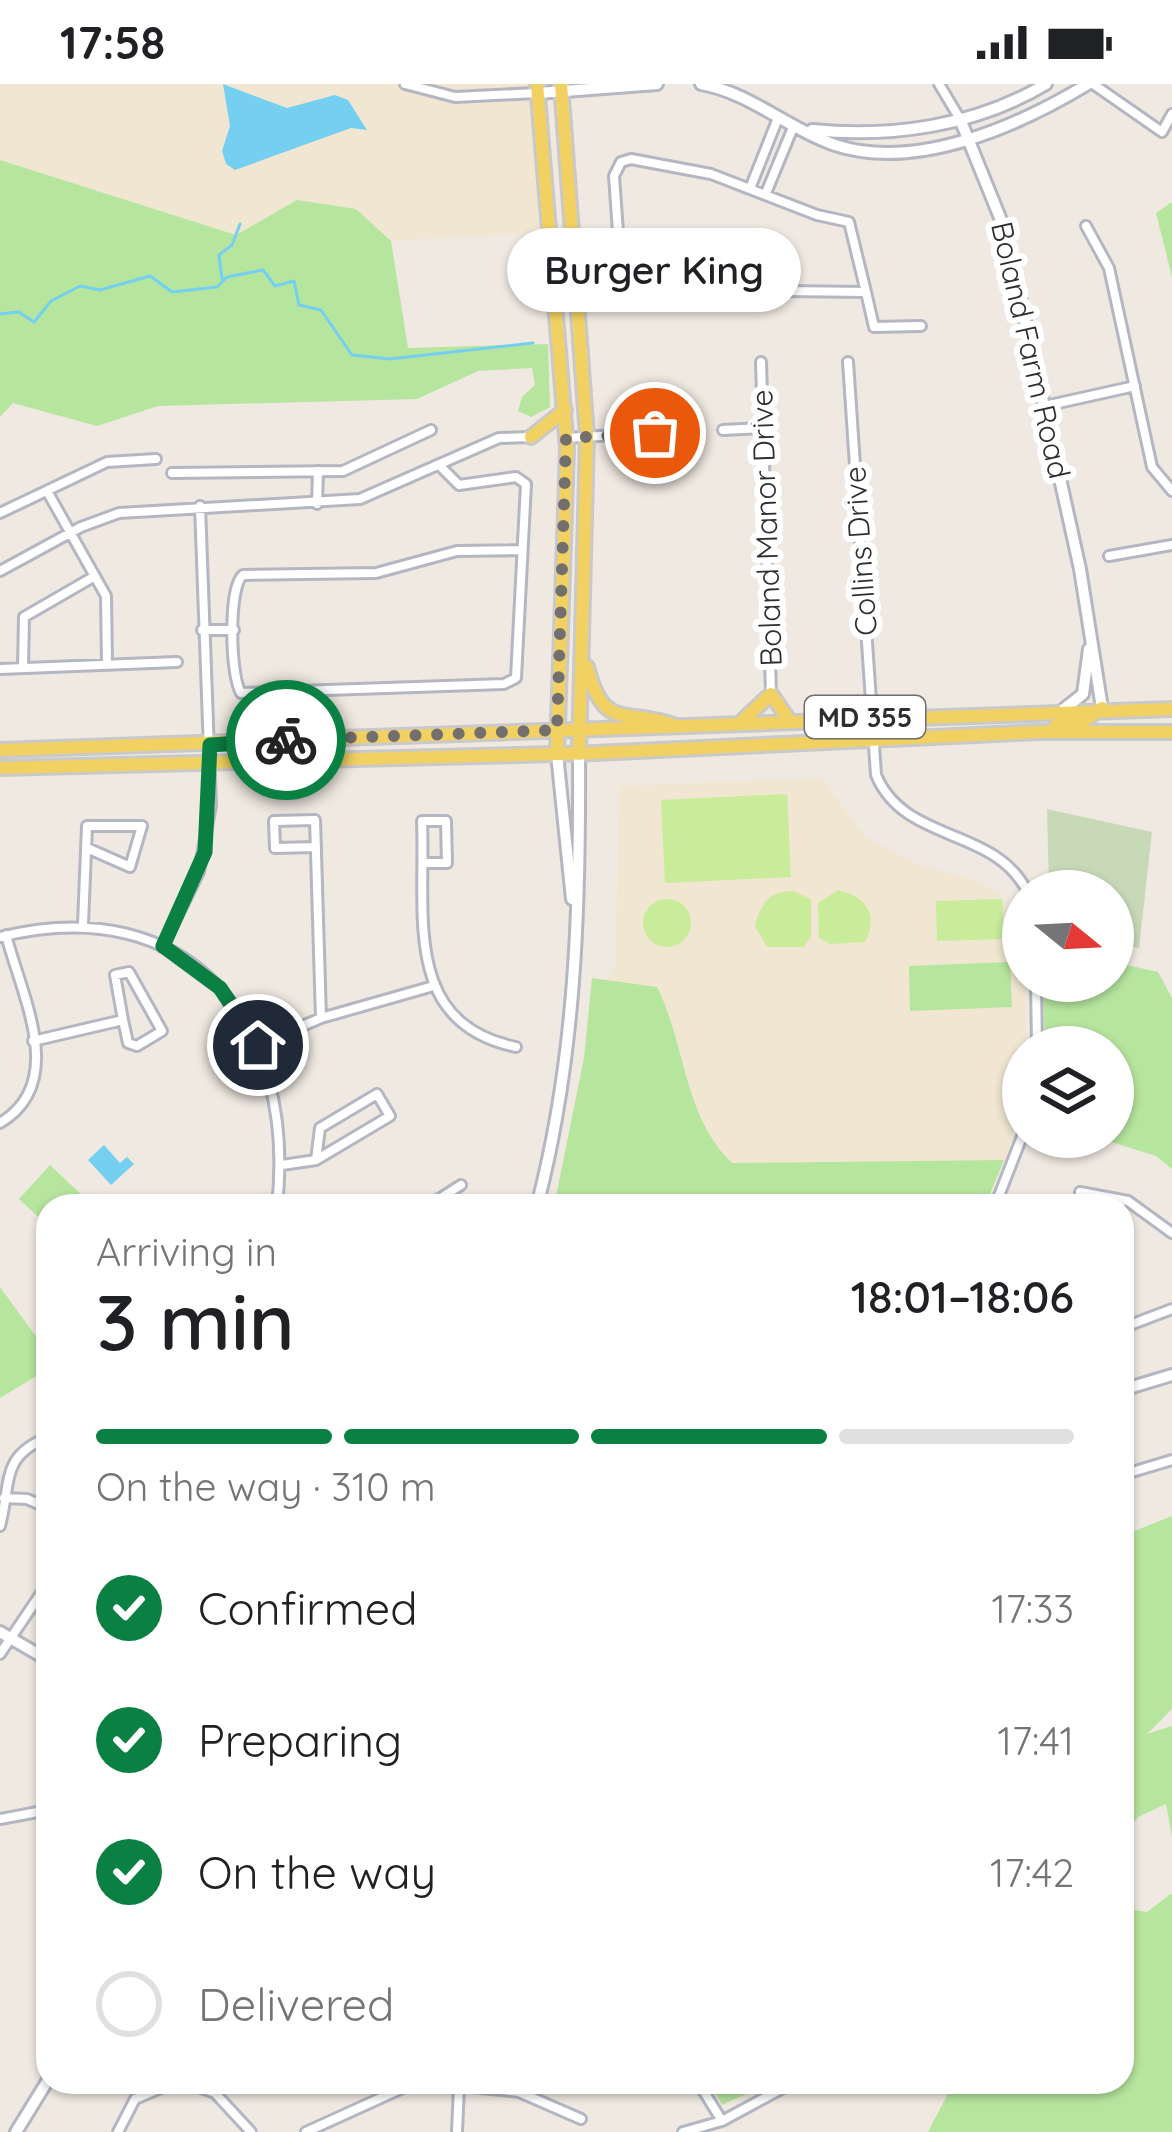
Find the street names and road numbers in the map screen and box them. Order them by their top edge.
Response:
street label: Boland Farm Road [983,218,1079,482]
street label: Boland Manor Drive [742,389,790,667]
street label: Collins Drive [835,465,885,637]
road number: MD 355 [805,696,925,738]

